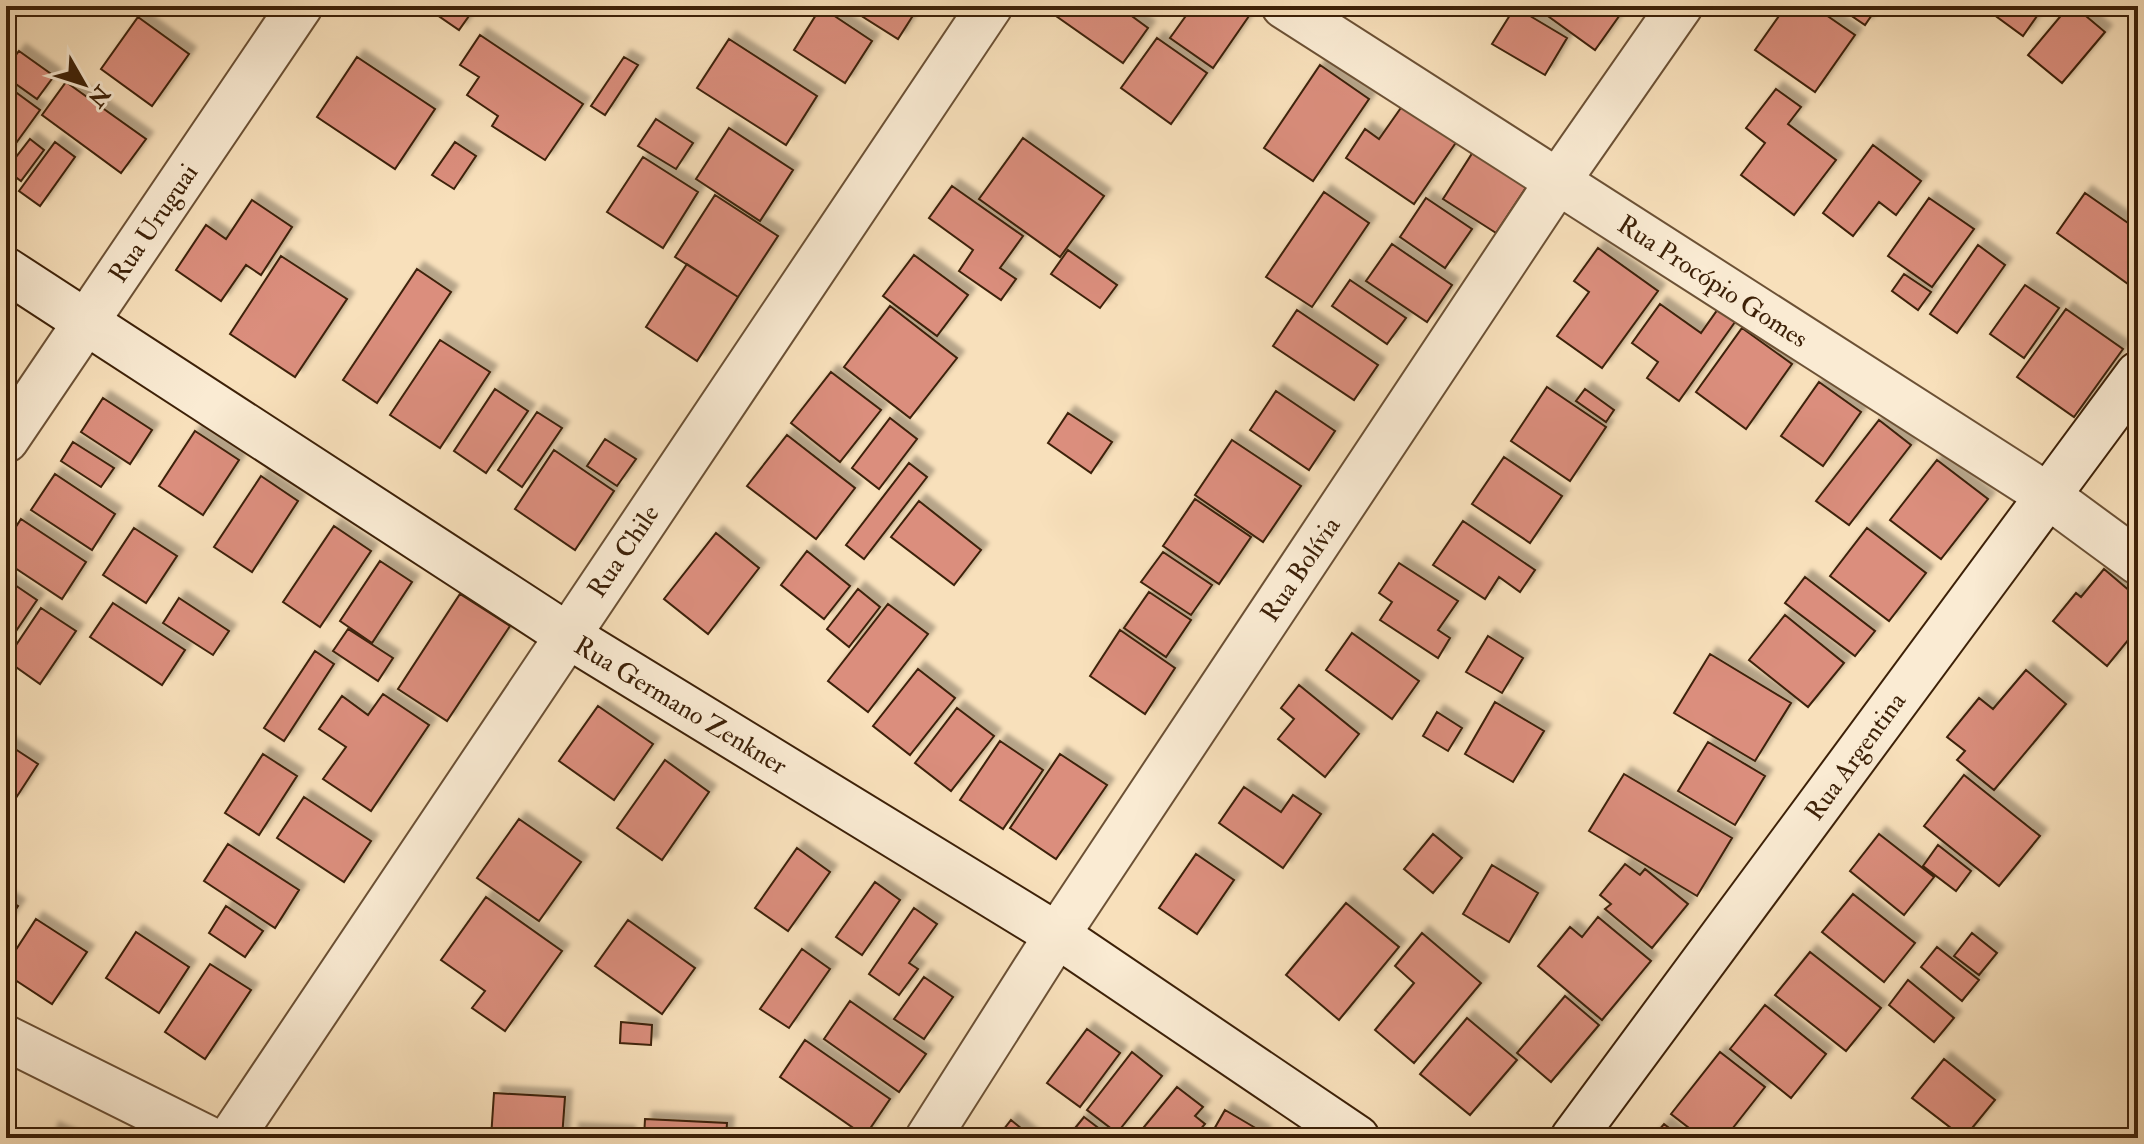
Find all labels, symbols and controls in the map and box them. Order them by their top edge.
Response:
north arrow [44,44,124,124]
text: N [81,79,116,113]
street label: Rua Uruguai [102,158,205,289]
street label: Rua Procópio Gomes [1611,209,1813,356]
street label: Rua Chile [581,499,667,604]
street label: Rua Bolívia [1254,511,1348,628]
street label: Rua Germano Zenkner [568,630,793,782]
street label: Rua Argentina [1799,686,1913,827]

